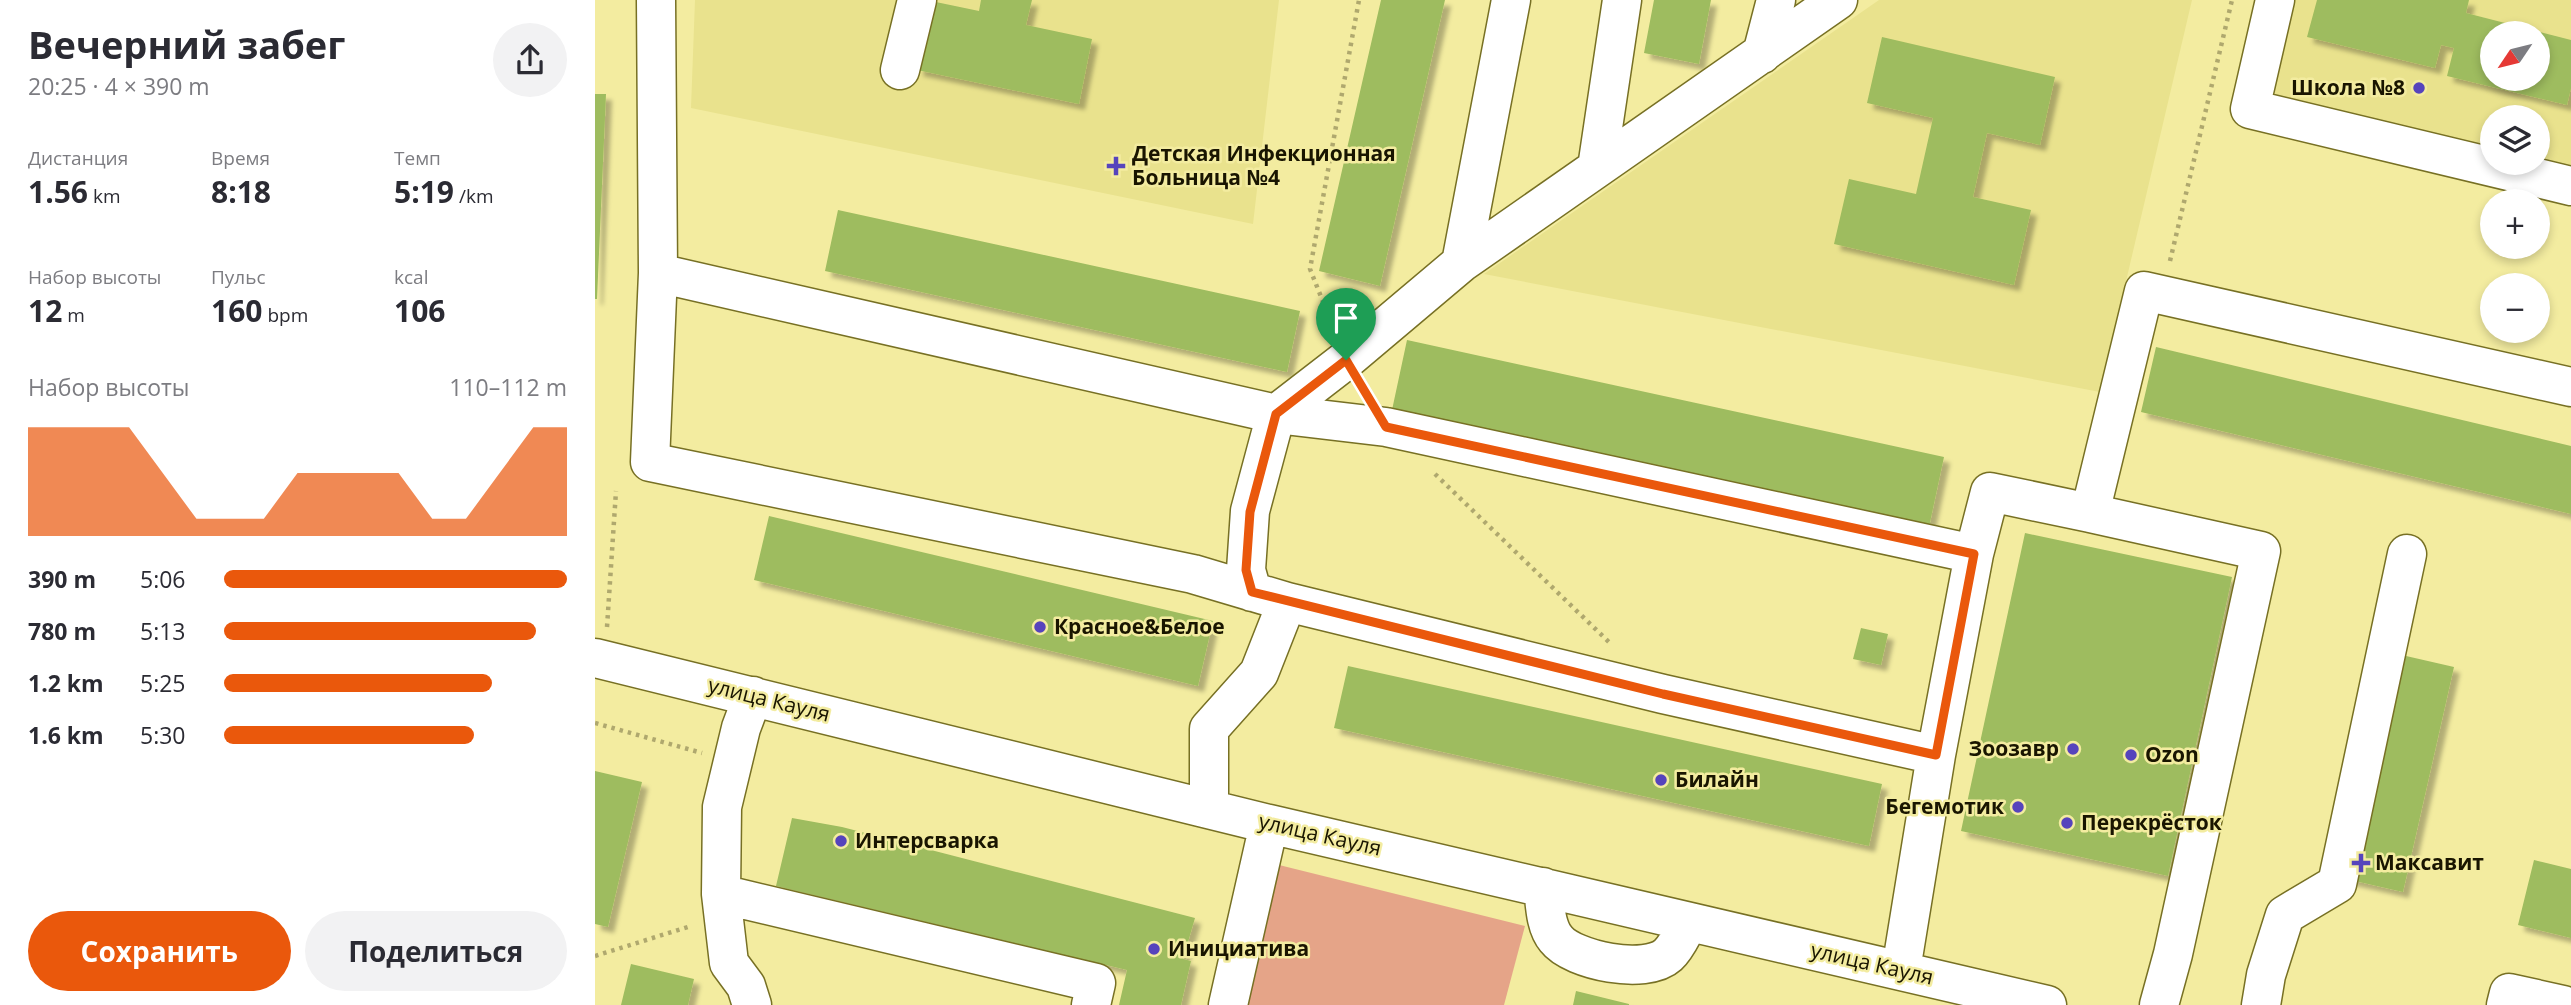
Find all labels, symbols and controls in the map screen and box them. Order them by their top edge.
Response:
text: Вечерний забег [28,18,345,70]
north arrow [2480,21,2550,91]
map controls [2480,21,2550,343]
button: share [493,23,567,97]
text: 20:25 · 4 × 390 m [28,70,210,102]
place label: Школа №8 [2291,73,2405,101]
marker: Школа №8 [2411,80,2427,96]
button: layers [2480,105,2550,175]
place label: Детская Инфекционная Больница №4 [1132,139,1396,191]
text: Дистанция [28,145,128,171]
text: Время [211,145,270,171]
text: Темп [394,145,441,171]
marker: Детская Инфекционная Больница №4 [1106,156,1126,176]
text: 1.56 [28,171,88,212]
text: 8:18 [211,171,271,212]
text: 5:19 [394,171,454,212]
text: km [88,183,121,209]
text: /km [454,183,494,209]
button: + [2480,189,2550,259]
text: Набор высоты [28,264,161,290]
text: Пульс [211,264,266,290]
text: kcal [394,264,428,290]
button: − [2480,273,2550,343]
pin [1316,288,1376,360]
text: 12 [28,290,62,331]
text: 160 [211,290,262,331]
text: 106 [394,290,445,331]
icon: arrive [1327,299,1365,337]
text: m [62,302,85,328]
text: bpm [262,302,308,328]
text: Набор высоты [28,371,190,403]
text: 110–112 m [449,371,567,403]
text: 390 m [28,563,96,595]
text: 5:06 [140,563,186,595]
place label: Красное&Белое [1054,612,1225,640]
text: 780 m [28,615,96,647]
text: 5:13 [140,615,186,647]
marker: Красное&Белое [1032,619,1048,635]
text: 1.2 km [28,667,104,699]
text: 5:25 [140,667,186,699]
street label: улица Кауля [705,670,833,728]
text: 1.6 km [28,719,104,751]
text: 5:30 [140,719,186,751]
place label: Зоозавр [1969,734,2059,762]
place label: Ozon [2145,740,2199,768]
marker: Зоозавр [2065,741,2081,757]
marker: Ozon [2123,747,2139,763]
place label: Билайн [1675,765,1759,793]
marker: Билайн [1653,772,1669,788]
place label: Бегемотик [1885,792,2004,820]
marker: Бегемотик [2010,799,2026,815]
street label: улица Кауля [1256,806,1384,862]
place label: Перекрёсток [2081,808,2222,836]
marker: Перекрёсток [2059,815,2075,831]
place label: Интерсварка [855,826,999,854]
marker: Интерсварка [833,833,849,849]
place label: Максавит [2375,848,2484,876]
marker: Максавит [2353,855,2369,871]
button: Сохранить [28,911,291,991]
button: Поделиться [305,911,567,991]
place label: Инициатива [1168,934,1309,962]
street label: улица Кауля [1808,935,1936,991]
marker: Инициатива [1146,941,1162,957]

